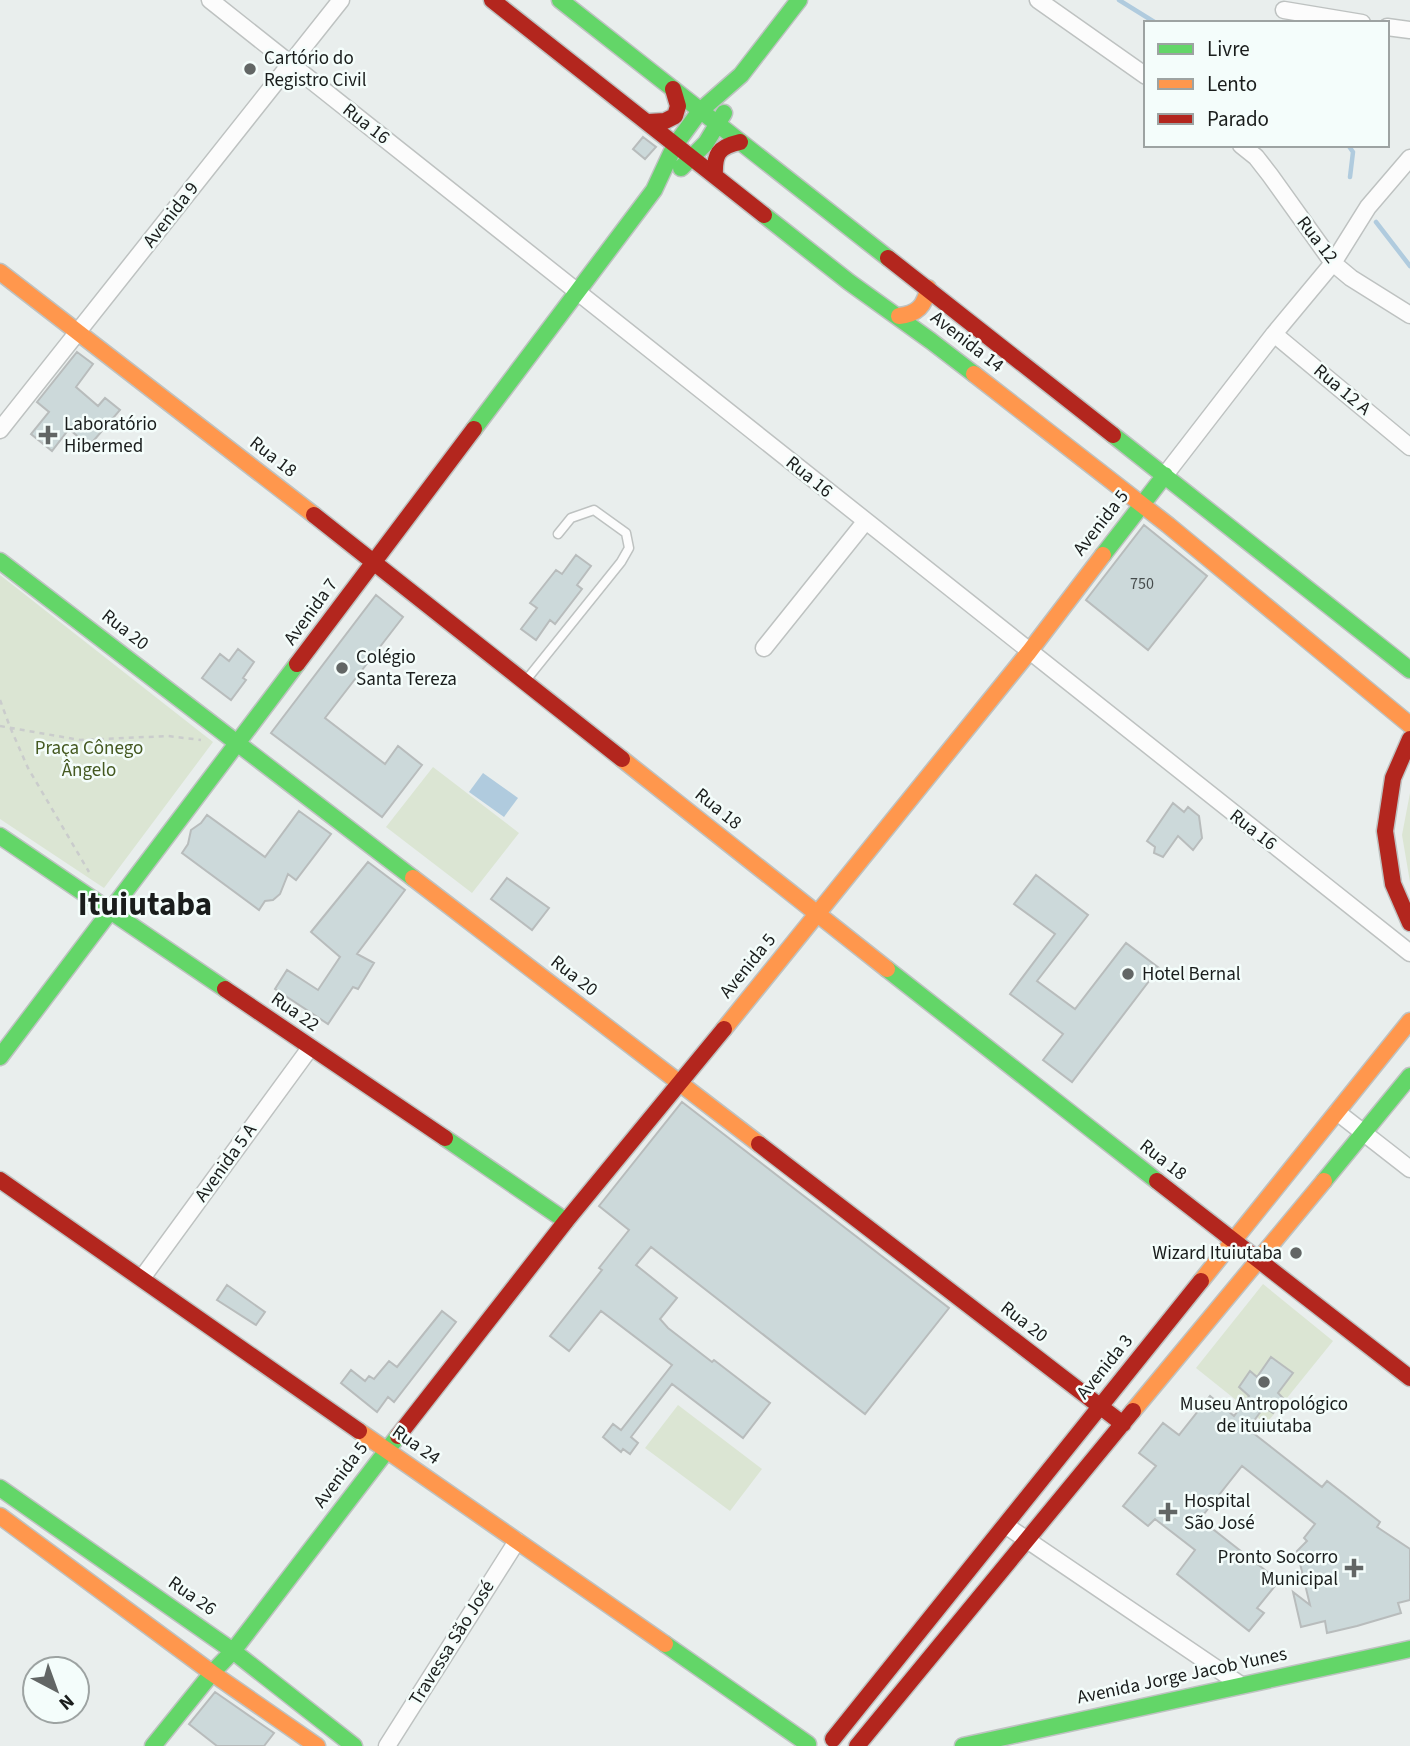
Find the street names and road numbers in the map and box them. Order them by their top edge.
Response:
street label: Rua 16 [337,97,395,151]
street label: Avenida 9 [137,176,205,254]
street label: Rua 12 [1290,211,1344,269]
street label: Avenida 14 [925,305,1009,379]
street label: Rua 12 A [1307,358,1377,422]
street label: Rua 18 [244,430,302,484]
street label: Rua 16 [780,450,838,504]
street label: Avenida 5 [1067,484,1135,562]
street label: Avenida 7 [277,573,345,651]
street label: Rua 20 [96,603,154,657]
street label: Rua 18 [689,782,747,836]
street label: Rua 16 [1224,803,1282,857]
street label: Avenida 5 [713,928,783,1004]
street label: Rua 20 [545,949,603,1003]
street label: Rua 22 [265,986,325,1038]
street label: Avenida 5 A [188,1118,264,1208]
street label: Rua 18 [1134,1133,1192,1187]
street label: Rua 20 [995,1295,1053,1349]
street label: Avenida 3 [1070,1329,1140,1405]
street label: Rua 24 [386,1419,446,1471]
street label: Avenida 5 [307,1436,375,1514]
street label: Rua 26 [162,1570,222,1622]
street label: Travessa São José [403,1575,501,1711]
street label: Avenida Jorge Jacob Yunes [1075,1641,1289,1711]

